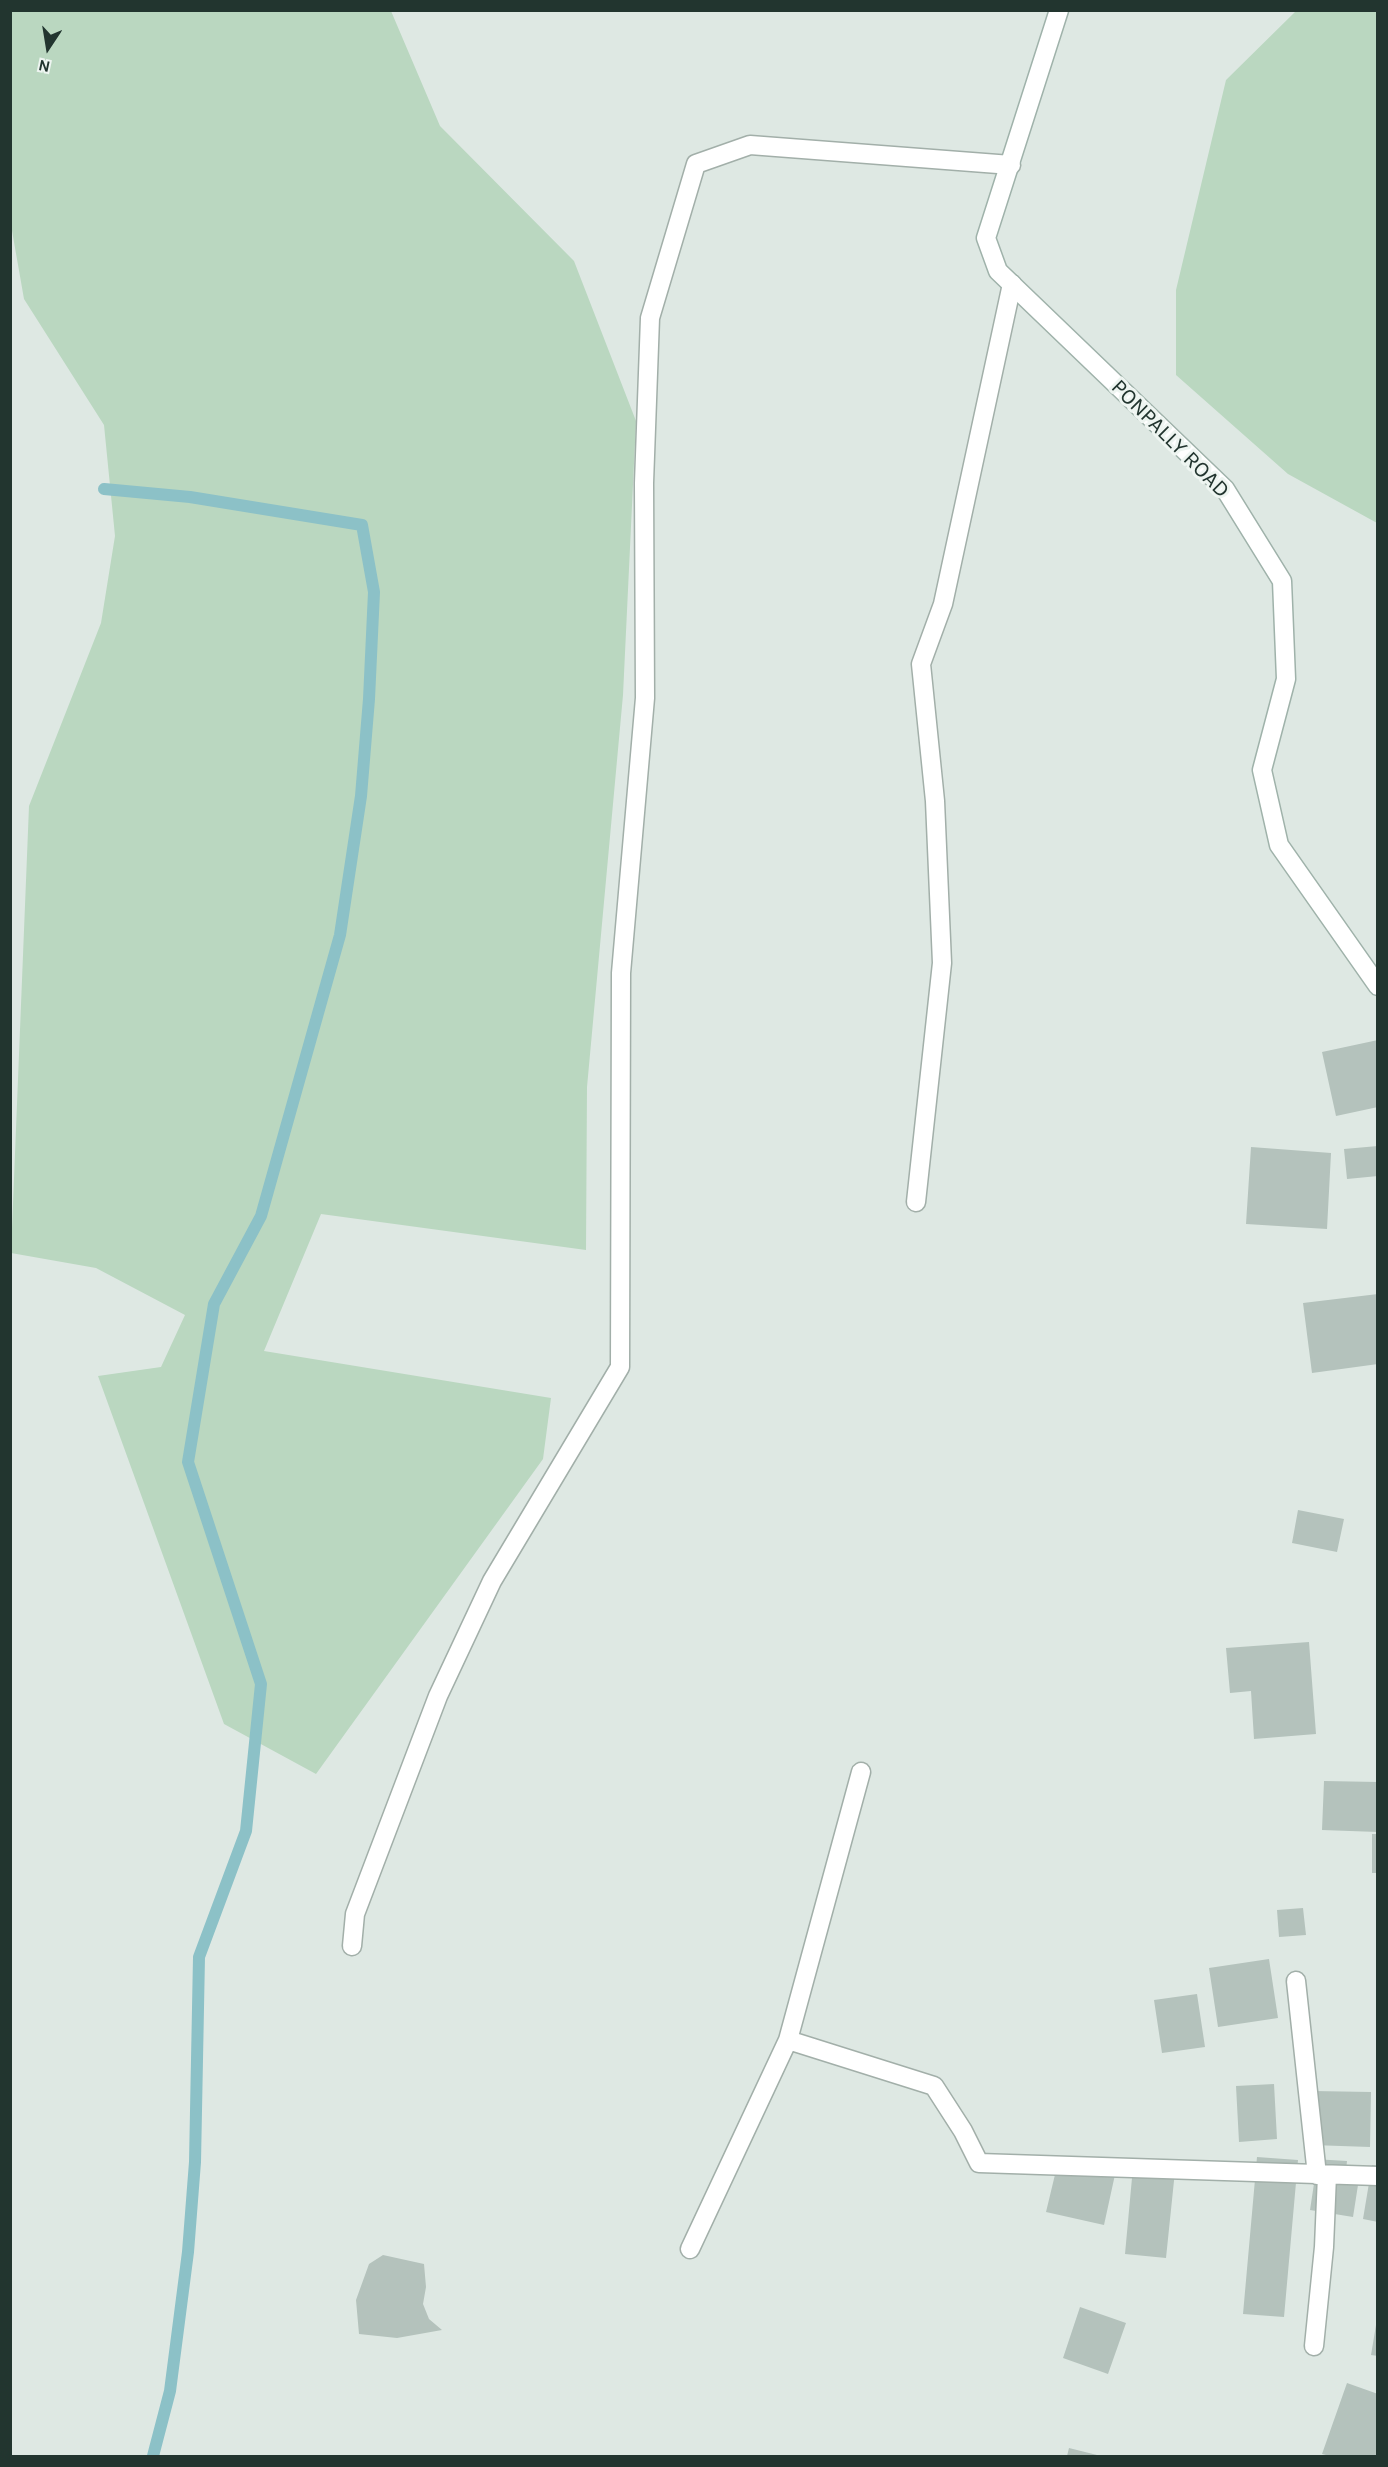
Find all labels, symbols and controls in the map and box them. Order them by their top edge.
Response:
north arrow [18,18,78,78]
text: N [37,56,52,77]
street label: PONPALLY ROAD [1105,374,1235,504]

